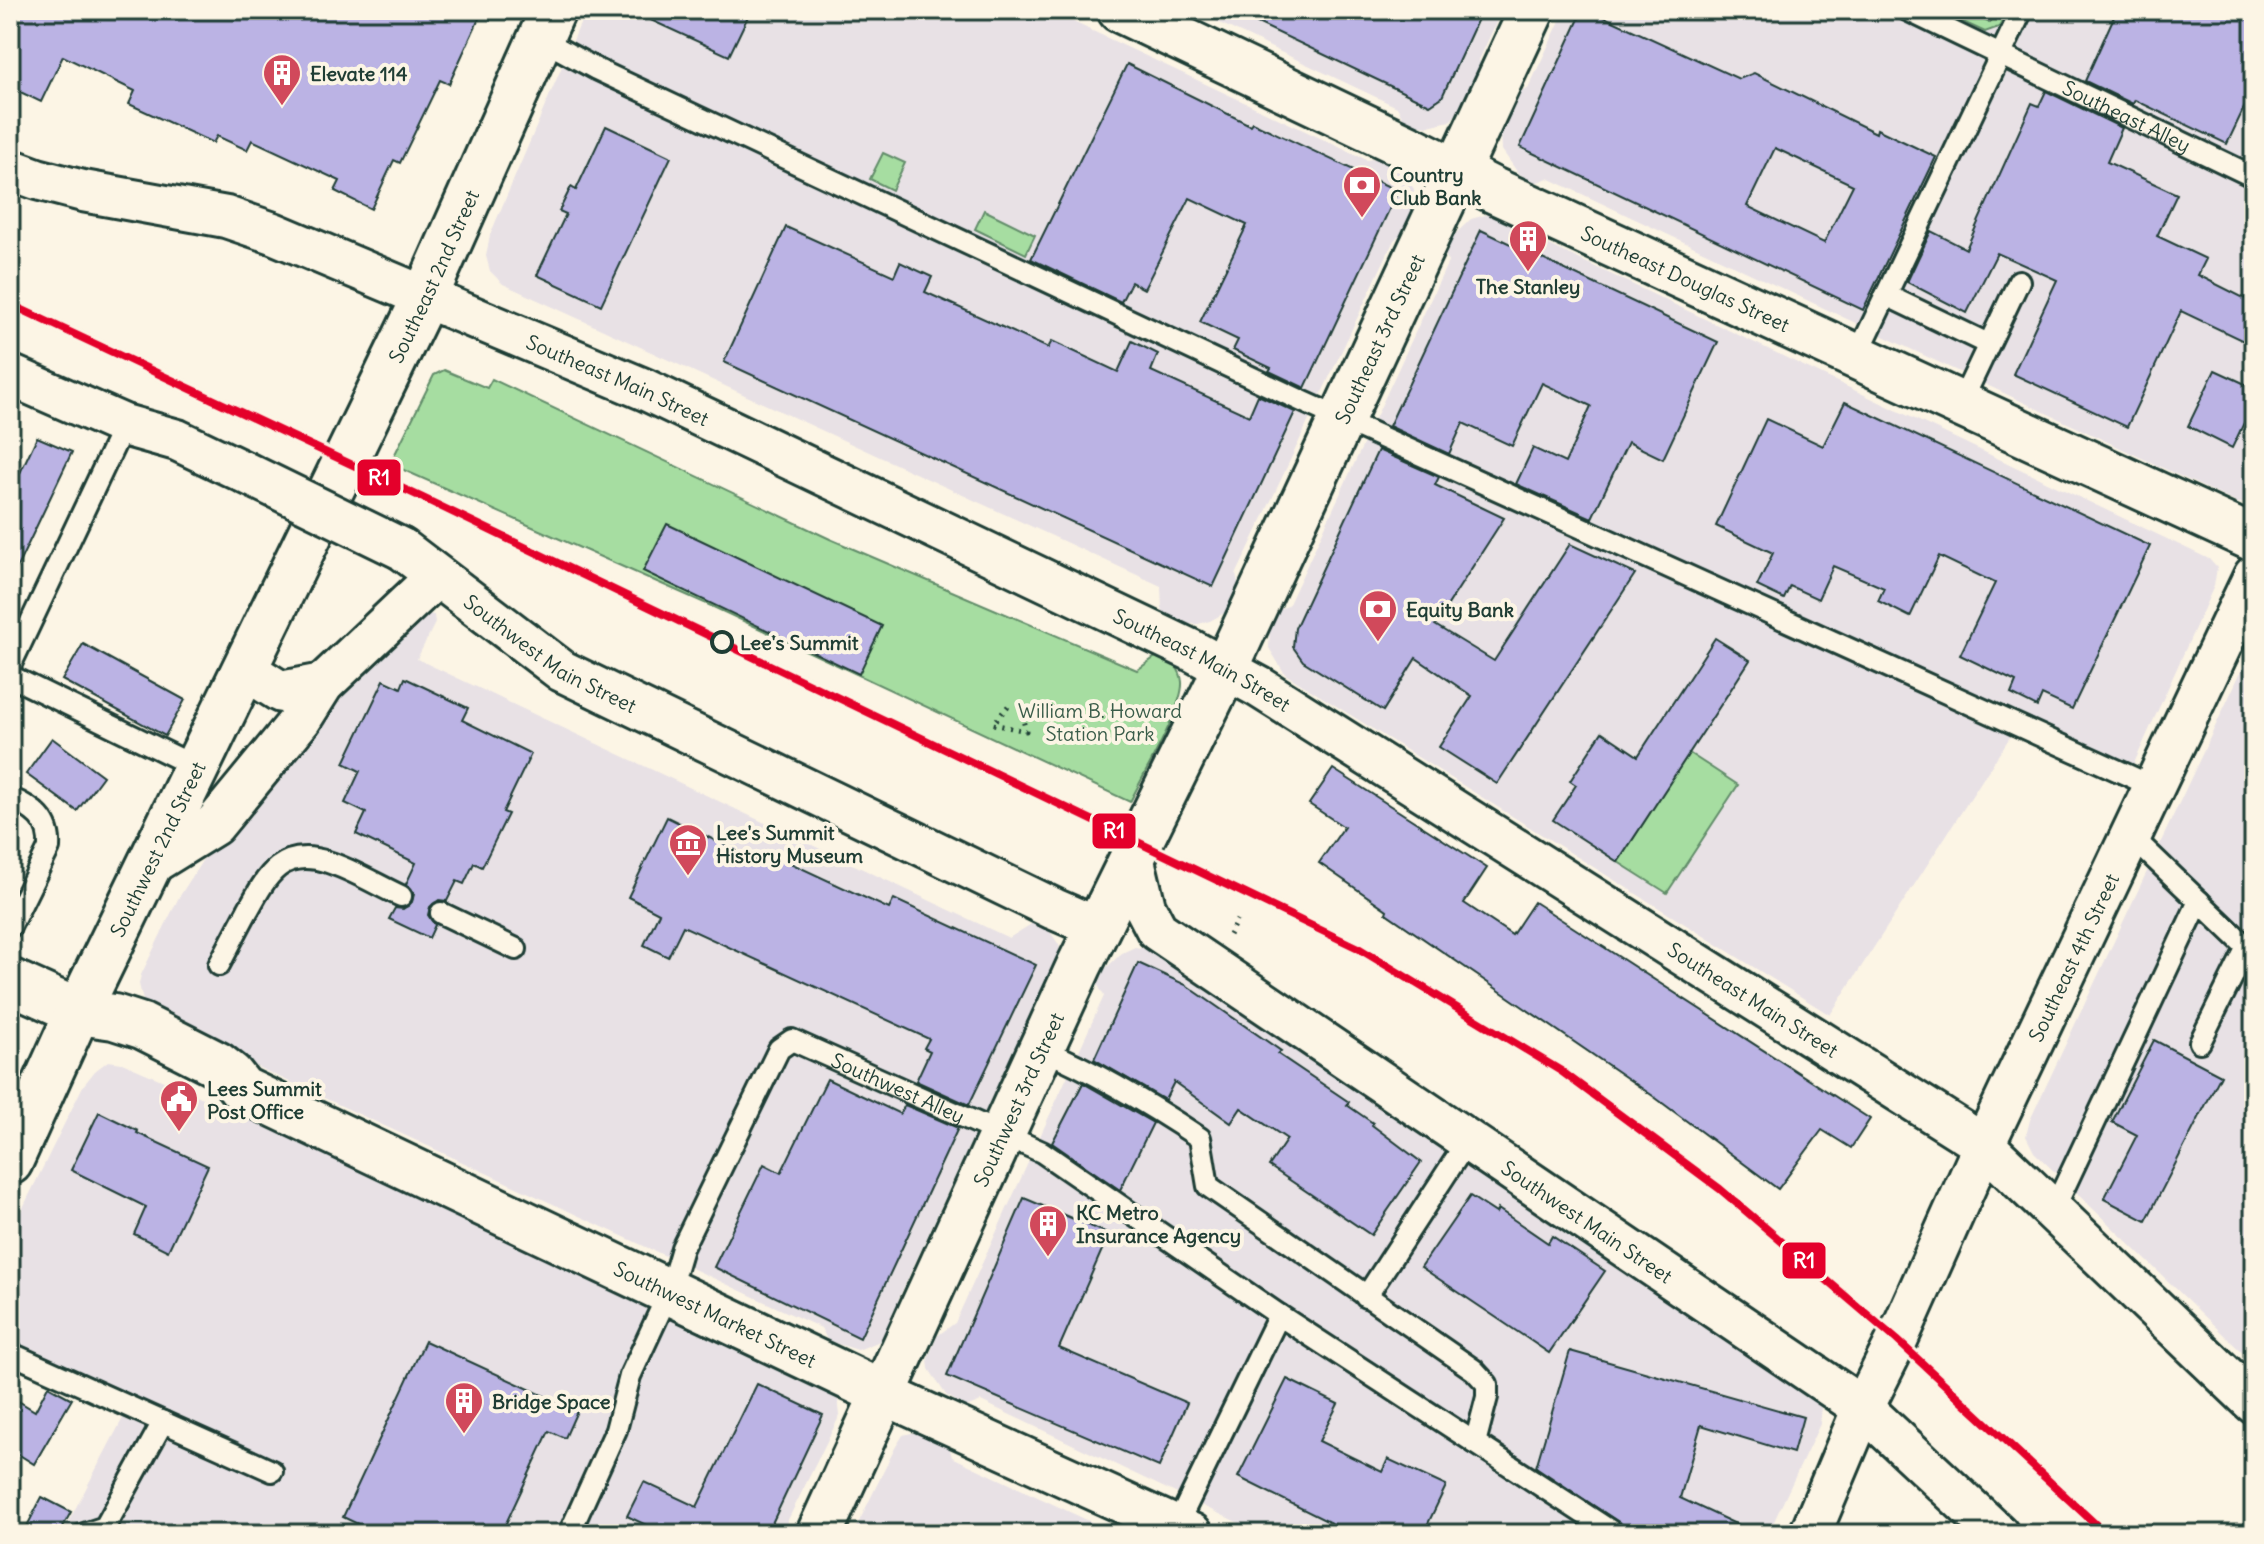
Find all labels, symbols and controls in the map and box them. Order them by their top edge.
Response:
building icon: Elevate 114 [261,52,303,107]
place label: Elevate 114 [310,61,408,86]
street label: Southeast Alley [2059,74,2195,157]
place label: Country Club Bank [1390,162,1481,210]
bank icon: Country Club Bank [1341,164,1383,219]
street label: Southeast 2nd Street [383,185,484,367]
building icon: The Stanley [1507,218,1549,273]
street label: Southeast Douglas Street [1577,220,1794,337]
street label: Southeast 3rd Street [1329,250,1429,428]
place label: The Stanley [1476,274,1580,299]
street label: Southeast Main Street [523,329,713,431]
line badge: R1 [356,458,402,497]
text: R1 [368,463,390,491]
street label: Southwest Main Street [459,588,641,718]
bank icon: Equity Bank [1357,588,1399,643]
place label: Equity Bank [1406,597,1514,622]
street label: Southeast Main Street [1109,602,1296,717]
place label: Lee's Summit [740,630,859,655]
marker: Lee's Summit [711,631,733,653]
park label: William B. Howard Station Park [1018,698,1182,746]
street label: Southwest 2nd Street [104,757,210,941]
line badge: R1 [1091,812,1137,850]
text: R1 [1103,816,1125,844]
place label: Lee's Summit History Museum [716,820,864,868]
museum icon: Lee's Summit History Museum [667,822,709,877]
street label: Southeast 4th Street [2022,869,2124,1045]
street label: Southeast Main Street [1663,936,1843,1063]
street label: Southwest 3rd Street [967,1008,1069,1190]
street label: Southwest Alley [828,1047,969,1128]
place label: Lees Summit Post Office [207,1076,322,1124]
public building icon: Lees Summit Post Office [158,1078,200,1133]
street label: Southwest Main Street [1497,1155,1678,1288]
place label: KC Metro Insurance Agency [1076,1200,1241,1248]
building icon: KC Metro Insurance Agency [1027,1203,1069,1258]
line badge: R1 [1781,1241,1827,1280]
text: R1 [1793,1246,1815,1274]
street label: Southwest Market Street [610,1255,821,1373]
building icon: Bridge Space [443,1380,485,1435]
place label: Bridge Space [492,1389,611,1414]

